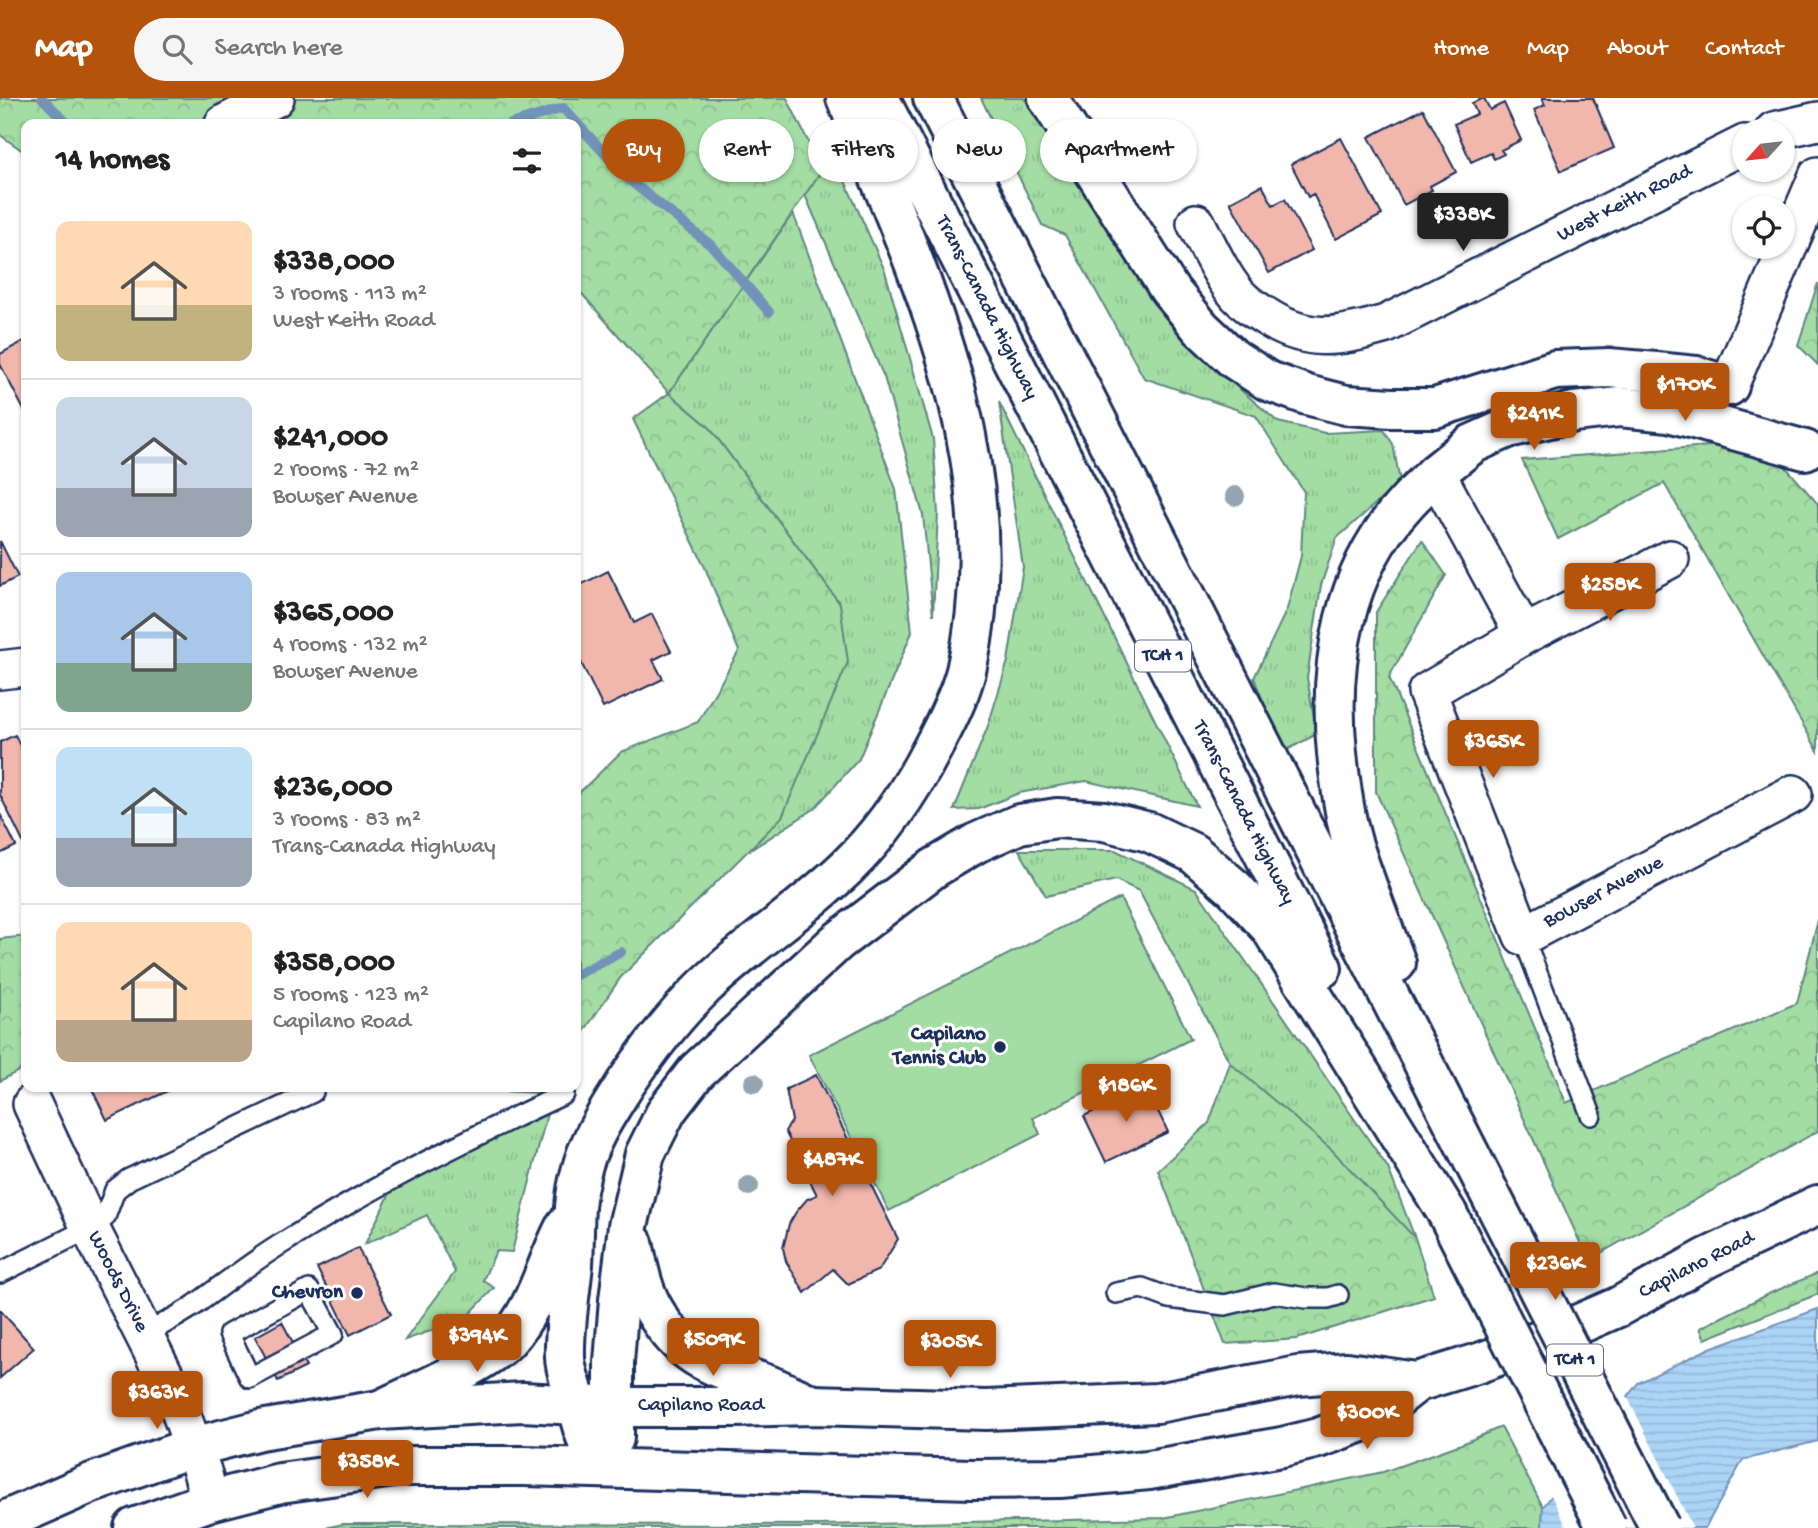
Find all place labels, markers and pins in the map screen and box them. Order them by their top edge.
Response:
pin: $338K [1414,194,1512,253]
pin: $170K [1636,364,1734,423]
pin: $241K [1485,392,1583,452]
pin: $258K [1561,564,1659,623]
pin: $365K [1444,720,1542,780]
place label: Capilano Tennis Club [891,1023,986,1072]
marker: Capilano Tennis Club [992,1039,1008,1055]
pin: $186K [1077,1065,1175,1124]
pin: $487K [783,1138,881,1198]
pin: $236K [1506,1242,1604,1302]
place label: Chevron [271,1281,344,1306]
marker: Chevron [349,1285,365,1301]
pin: $394K [428,1314,526,1374]
pin: $509K [664,1318,762,1378]
pin: $305K [901,1320,999,1380]
pin: $363K [108,1372,206,1431]
pin: $300K [1318,1392,1416,1451]
pin: $358K [318,1440,416,1500]

